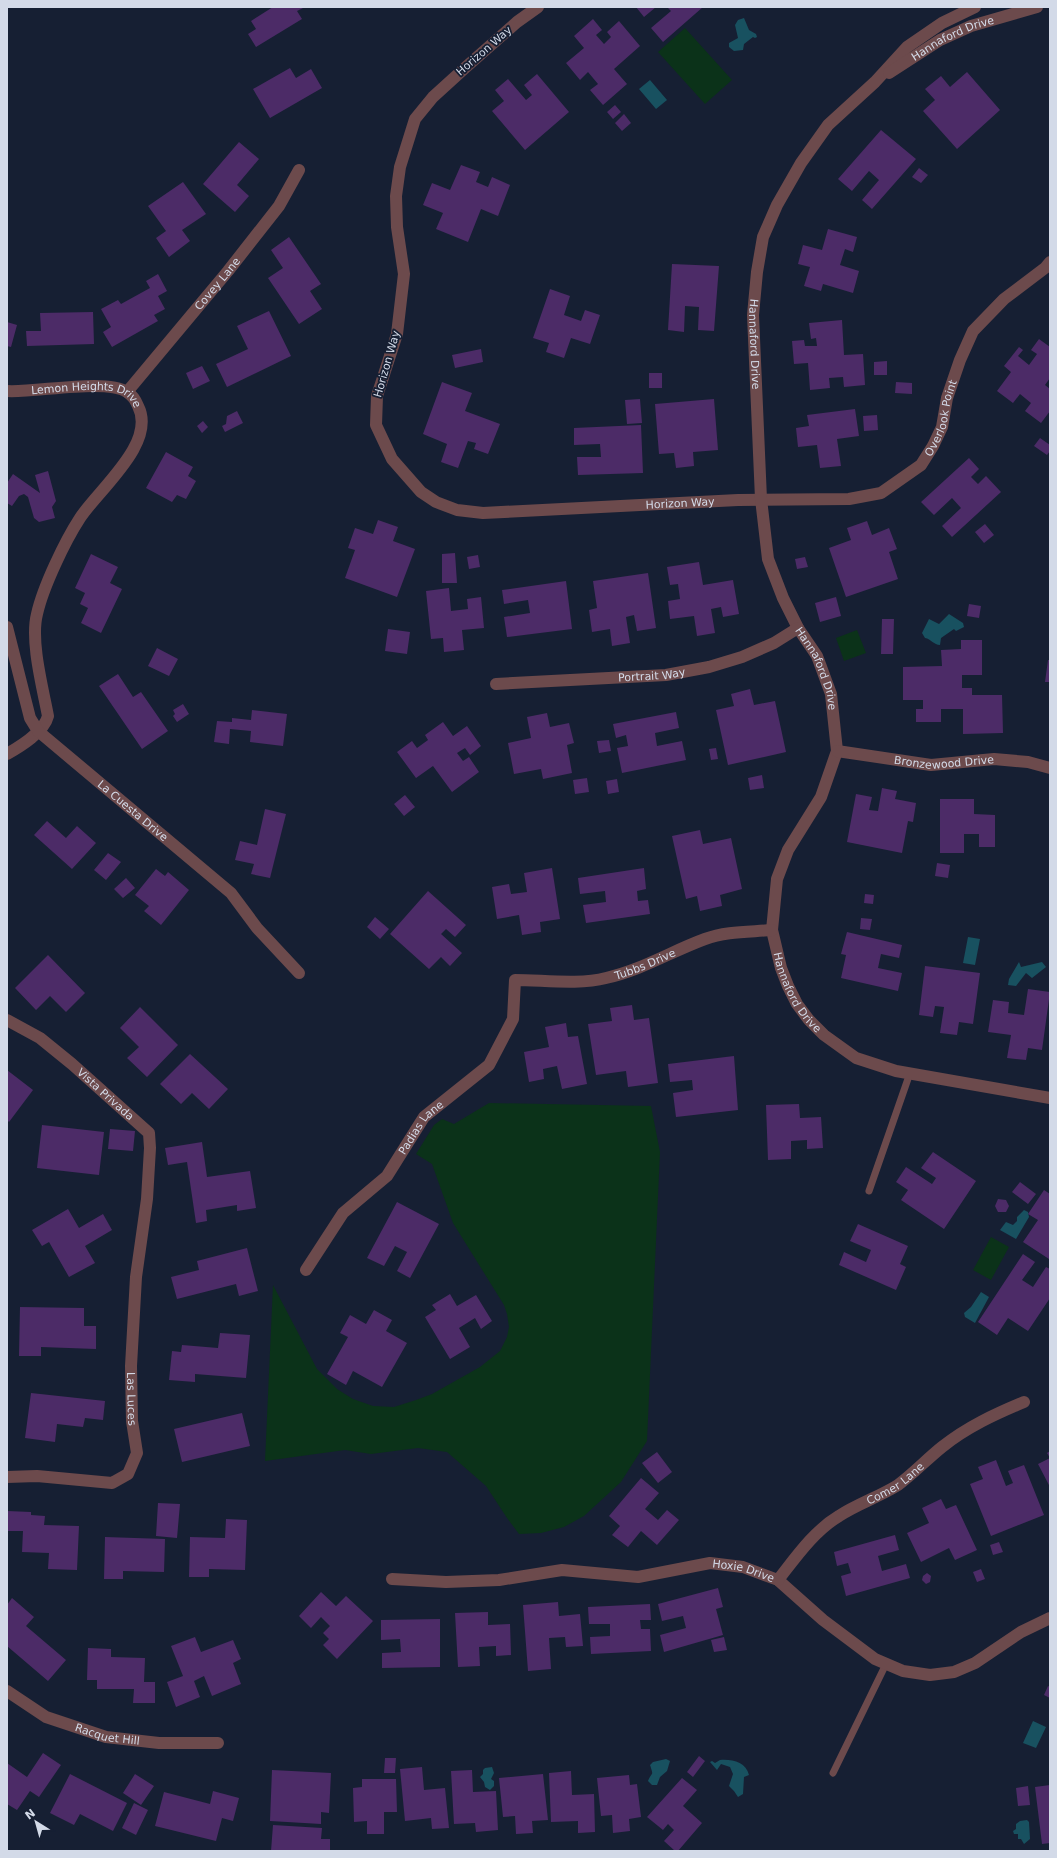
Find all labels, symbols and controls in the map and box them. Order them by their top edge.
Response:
street label: Hannaford Drive [909,13,996,63]
street label: Horizon Way [454,23,515,79]
street label: Covey Lane [192,255,243,313]
street label: Hannaford Drive [746,298,763,390]
street label: Horizon Way [371,329,403,399]
street label: Overlook Point [922,377,959,459]
street label: Lemon Heights Drive [31,379,144,410]
street label: Horizon Way [645,495,715,511]
street label: Hannaford Drive [793,624,839,711]
street label: Portrait Way [618,665,687,684]
street label: Bronzewood Drive [893,753,995,772]
street label: La Cuesta Drive [95,778,171,844]
street label: Tubbs Drive [612,946,678,982]
street label: Hannaford Drive [771,951,824,1035]
street label: Vista Privada [75,1065,137,1123]
street label: Padias Lane [396,1098,446,1157]
street label: Las Luces [125,1372,139,1427]
street label: Comer Lane [864,1459,927,1507]
street label: Hoxie Drive [712,1557,777,1585]
street label: Racquet Hill [73,1721,141,1747]
north arrow [16,1802,56,1842]
text: N [23,1806,38,1822]

